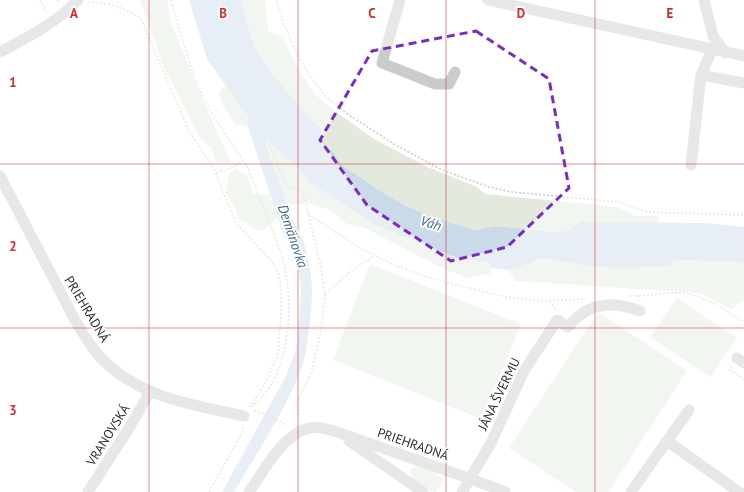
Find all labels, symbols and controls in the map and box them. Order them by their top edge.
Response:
text: A [70,5,78,22]
text: B [219,5,227,22]
text: C [368,5,376,22]
text: D [517,5,525,22]
text: E [667,5,674,22]
text: 1 [9,74,17,91]
water label: Demänovka [274,202,312,270]
water label: Váh [418,211,444,235]
text: 2 [9,238,17,255]
street label: PRIEHRADNÁ [61,273,114,346]
street label: JÁNA ŠVERMU [474,355,524,434]
street label: VRANOVSKÁ [82,401,134,470]
text: 3 [9,402,17,419]
street label: PRIEHRADNÁ [375,424,451,464]

